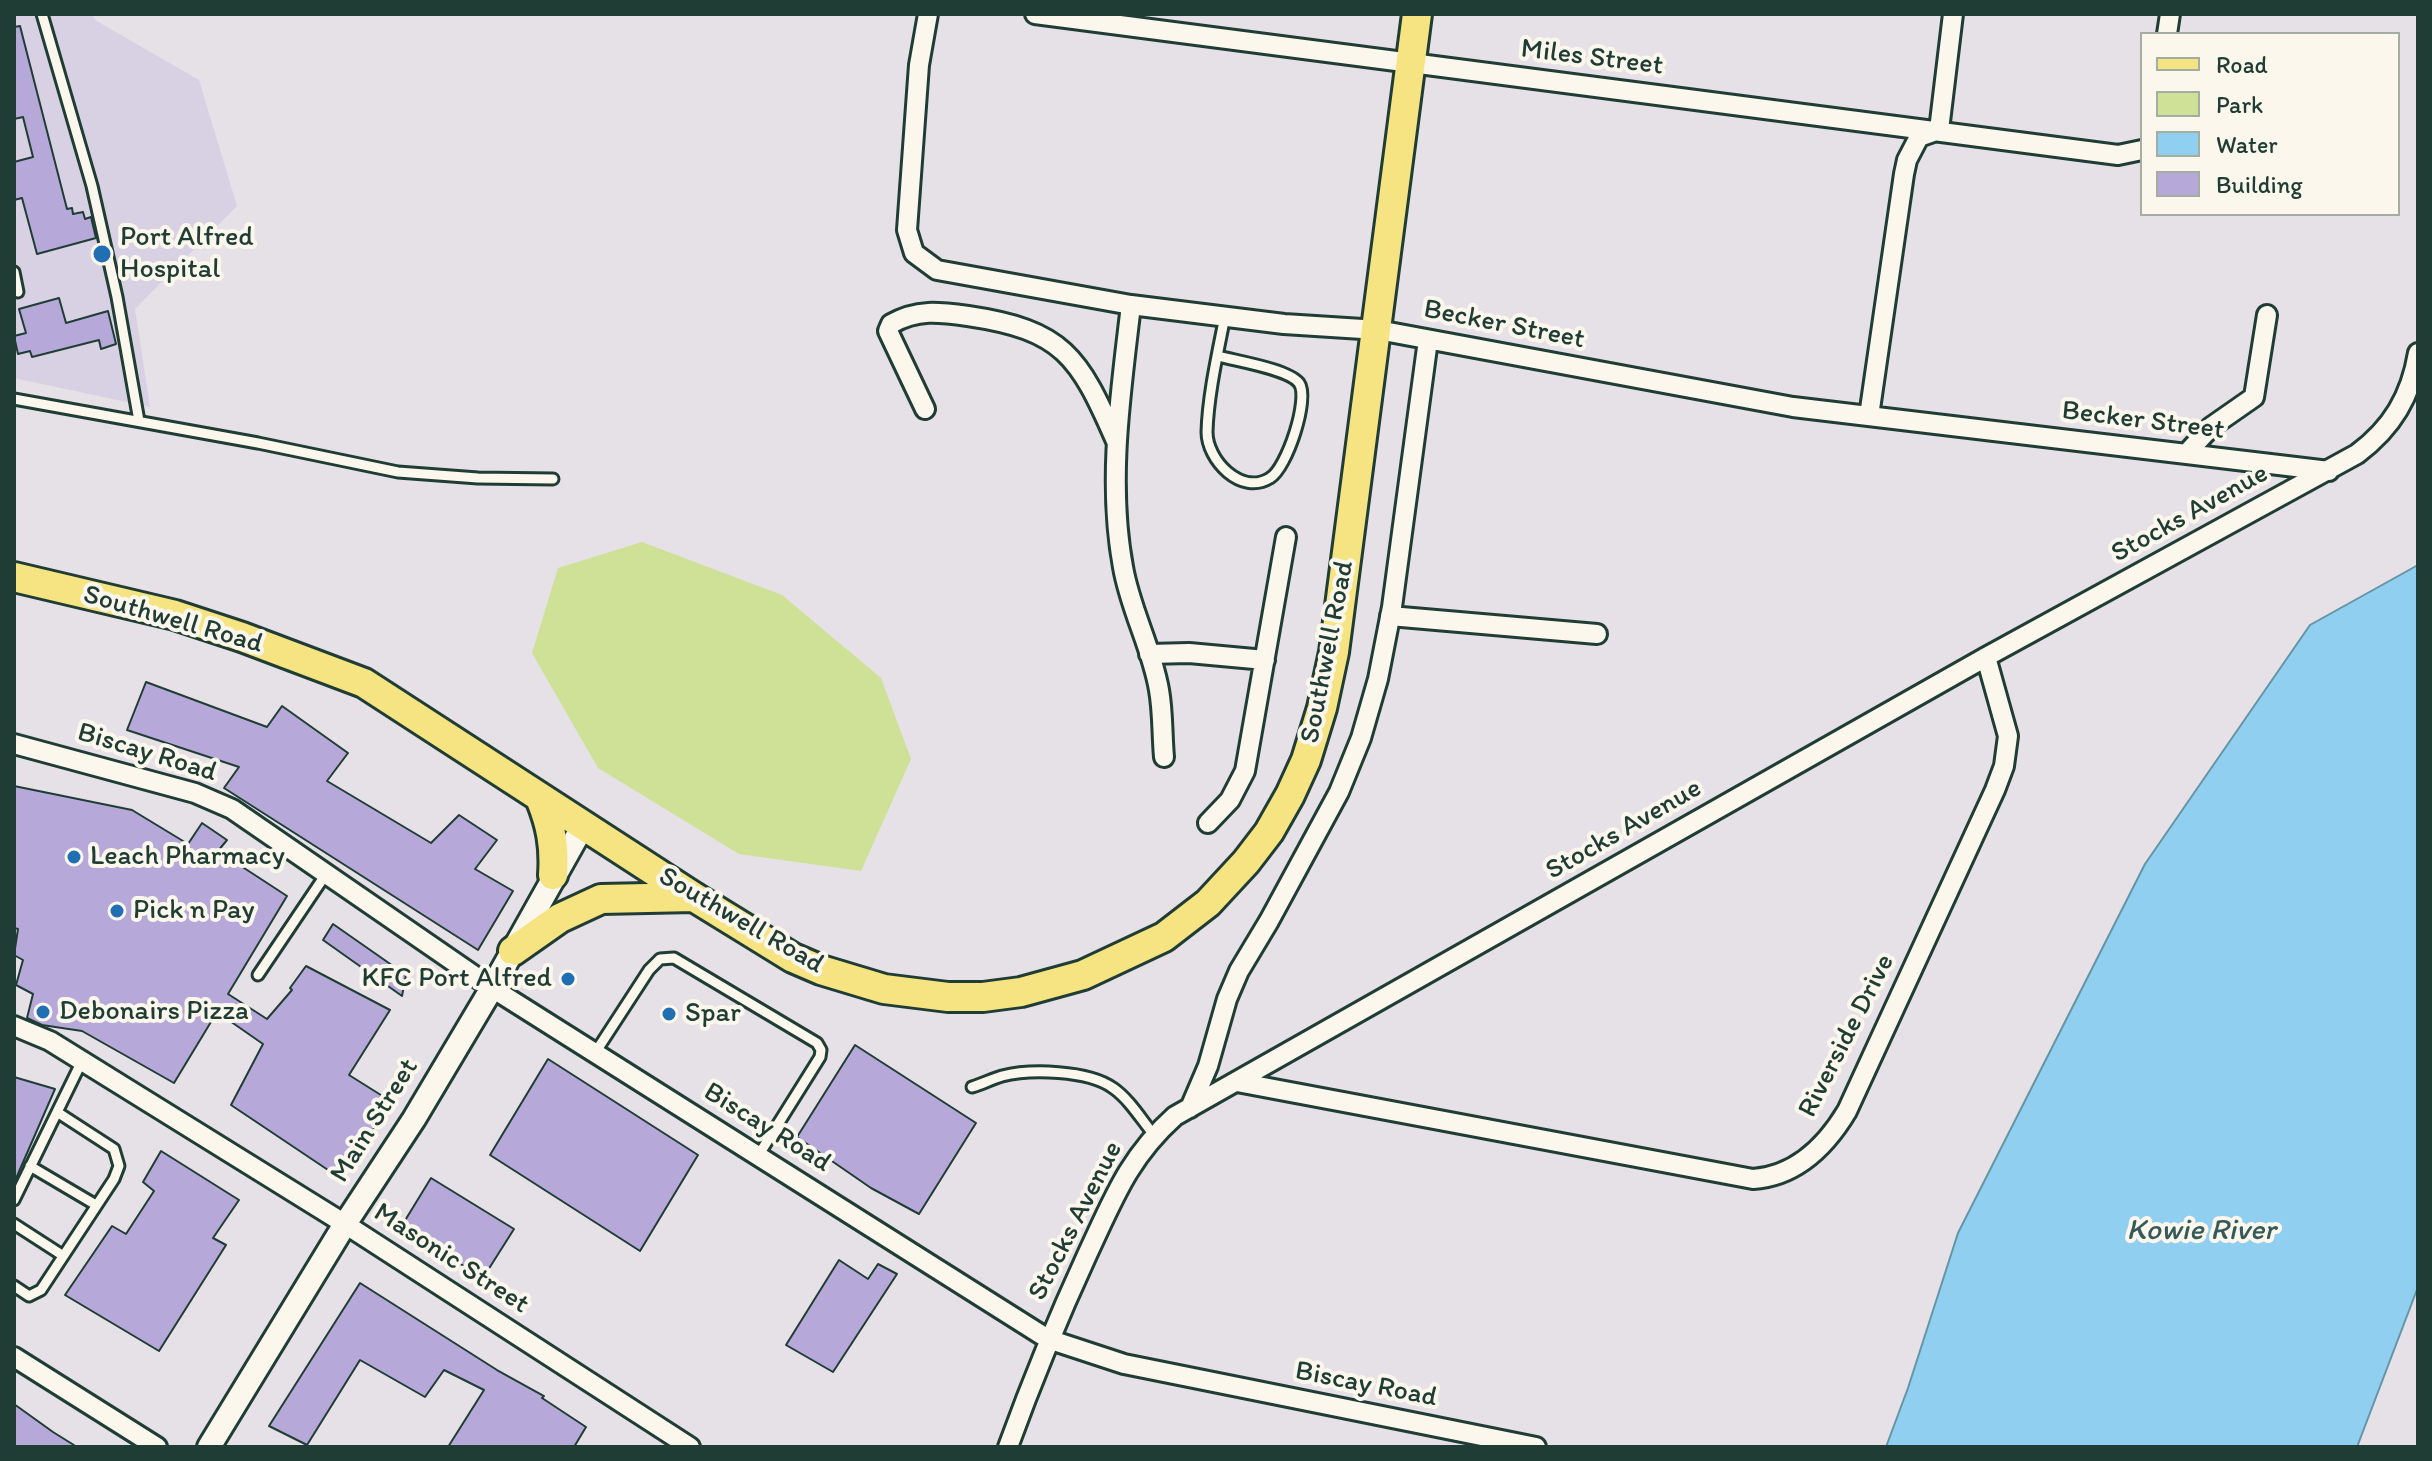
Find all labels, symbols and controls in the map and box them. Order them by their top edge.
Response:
legend [2140,32,2400,216]
street label: Miles Street [1519,33,1665,83]
text: Road [2216,50,2268,79]
text: Park [2216,90,2263,119]
text: Water [2216,130,2278,159]
text: Building [2216,170,2303,199]
place label: Port Alfred Hospital [120,221,254,287]
marker: Port Alfred Hospital [91,243,113,265]
street label: Becker Street [1421,293,1587,357]
street label: Becker Street [2060,394,2226,448]
street label: Stocks Avenue [2106,457,2274,571]
street label: Southwell Road [1294,558,1362,746]
street label: Southwell Road [79,578,267,662]
street label: Biscay Road [73,716,221,790]
street label: Stocks Avenue [1540,772,1708,888]
place label: Leach Pharmacy [90,840,285,874]
marker: Leach Pharmacy [65,848,83,866]
street label: Southwell Road [652,860,830,982]
place label: Pick n Pay [133,894,255,928]
marker: Pick n Pay [108,902,126,920]
street label: Riverside Drive [1791,949,1903,1123]
place label: KFC Port Alfred [362,962,552,996]
marker: KFC Port Alfred [559,970,577,988]
place label: Debonairs Pizza [59,995,249,1029]
place label: Spar [685,997,741,1031]
marker: Debonairs Pizza [34,1003,52,1021]
marker: Spar [660,1005,678,1023]
street label: Main Street [324,1053,426,1189]
street label: Biscay Road [697,1076,837,1180]
street label: Stocks Avenue [1022,1136,1130,1306]
street label: Masonic Street [367,1196,535,1322]
water label: Kowie River [2127,1213,2275,1249]
street label: Biscay Road [1292,1355,1440,1415]

